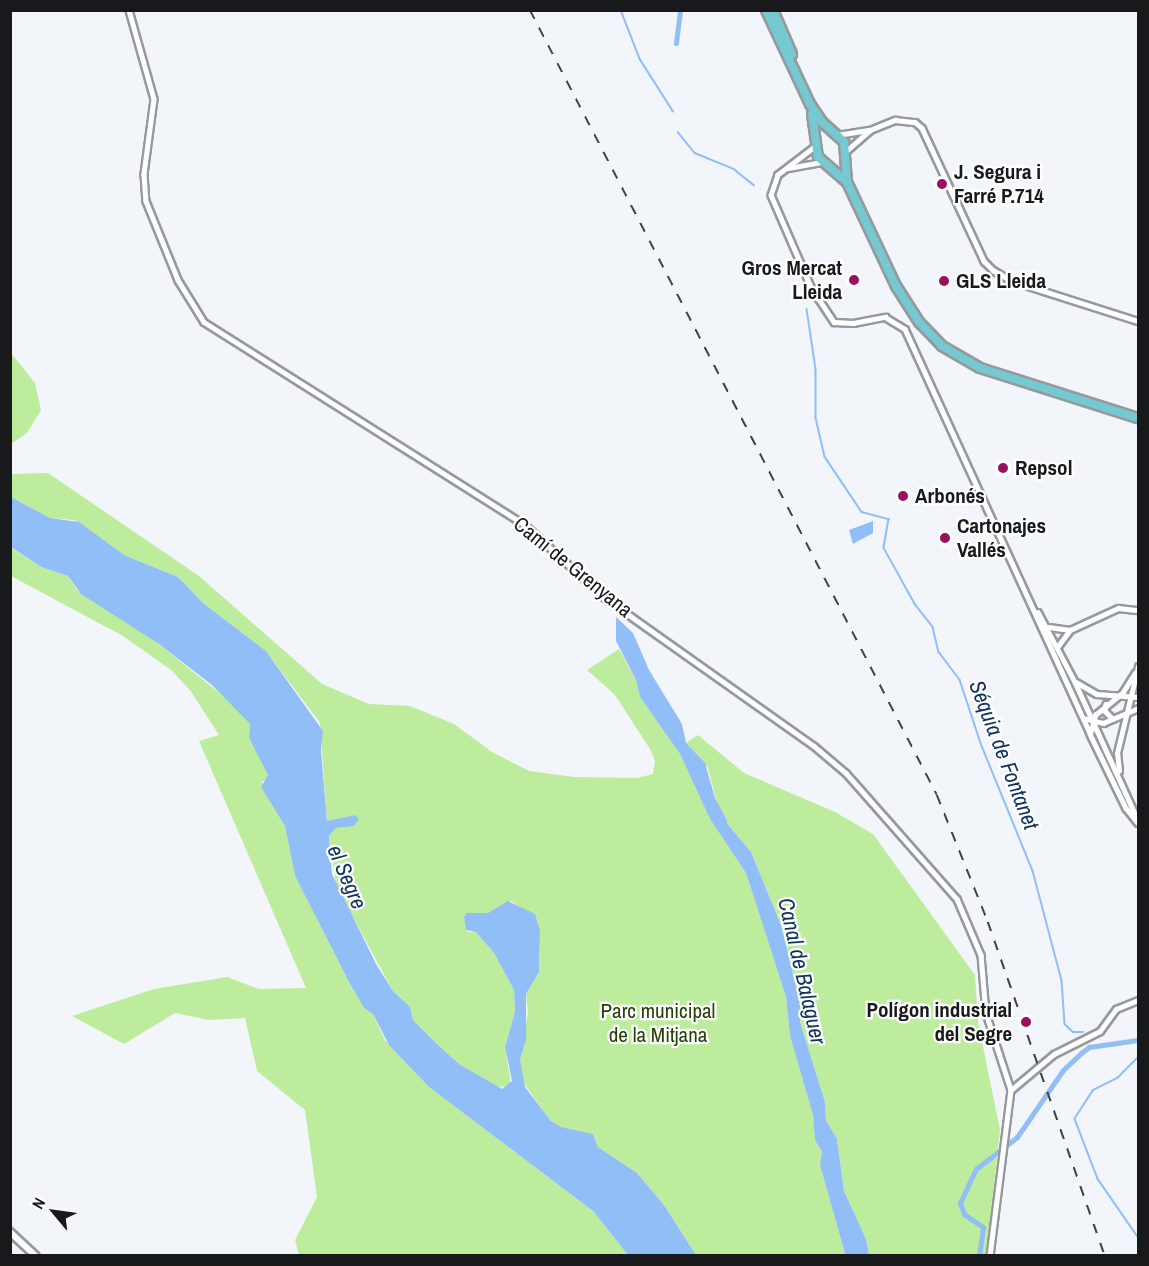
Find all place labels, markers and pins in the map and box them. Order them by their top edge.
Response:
place label: J. Segura i Farré P.714 [954,159,1044,209]
marker: J. Segura i Farré P.714 [935,177,949,191]
place label: Gros Mercat Lleida [742,255,842,305]
place label: GLS Lleida [956,268,1046,294]
marker: Gros Mercat Lleida [847,273,861,287]
marker: GLS Lleida [937,274,951,288]
place label: Repsol [1015,455,1072,481]
marker: Repsol [996,461,1010,475]
place label: Arbonés [915,483,985,509]
marker: Arbonés [896,489,910,503]
place label: Cartonajes Vallés [957,513,1046,563]
marker: Cartonajes Vallés [938,531,952,545]
place label: Polígon industrial del Segre [867,997,1012,1047]
marker: Polígon industrial del Segre [1017,1013,1035,1031]

